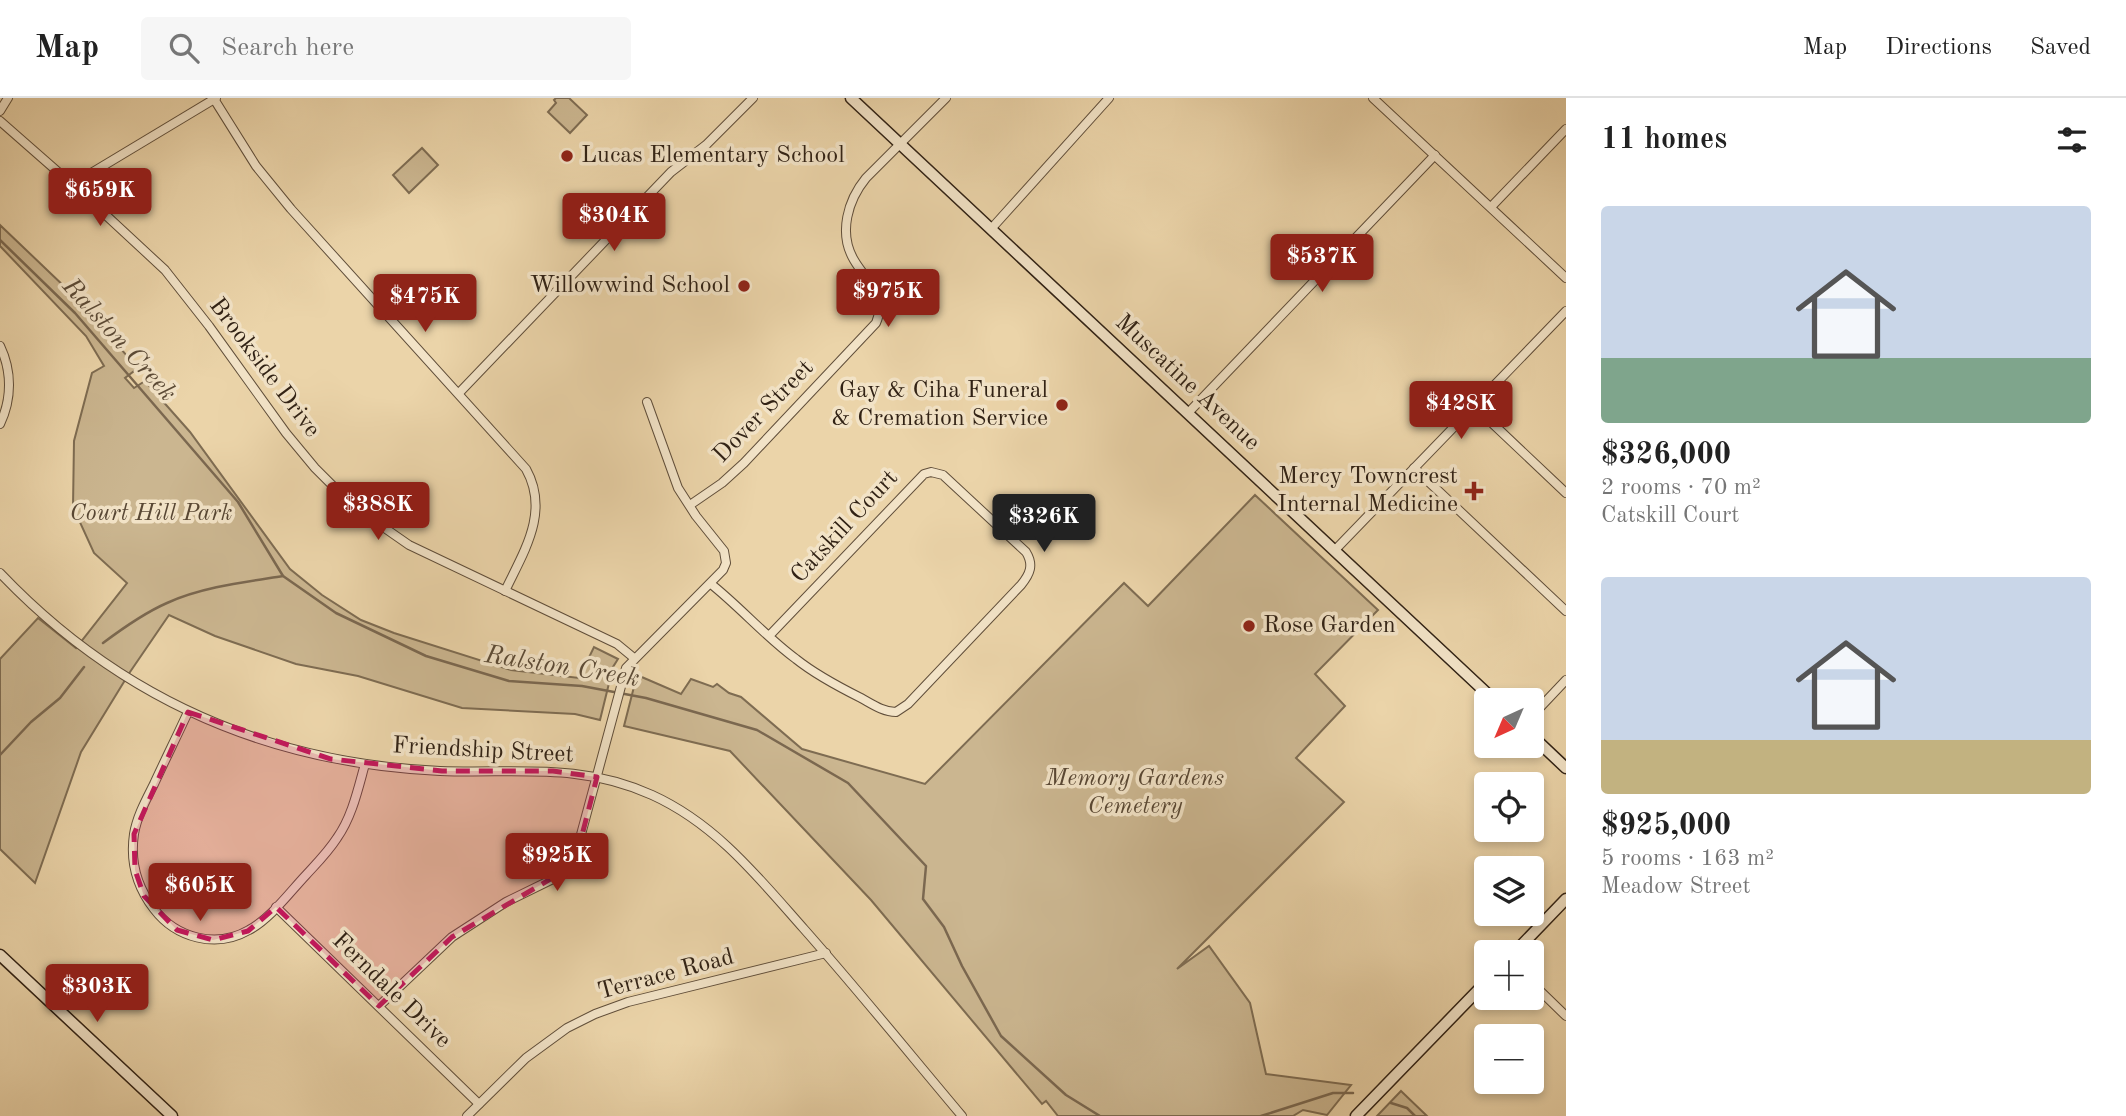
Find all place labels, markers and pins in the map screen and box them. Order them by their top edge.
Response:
place label: Lucas Elementary School [581,144,845,168]
marker: Lucas Elementary School [559,148,575,164]
pin: $659K [51,169,149,228]
pin: $304K [565,194,663,253]
pin: $537K [1273,234,1371,294]
pin: $975K [839,270,937,329]
pin: $475K [376,274,474,334]
place label: Willowwind School [530,274,730,298]
marker: Willowwind School [736,278,752,294]
place label: Gay & Ciha Funeral & Cremation Service [832,379,1048,431]
pin: $428K [1412,382,1510,441]
marker: Gay & Ciha Funeral & Cremation Service [1054,397,1070,413]
place label: Mercy Towncrest Internal Medicine [1277,465,1458,517]
marker: Mercy Towncrest Internal Medicine [1464,481,1484,501]
pin: $388K [329,482,427,542]
pin: $326K [995,494,1093,554]
place label: Rose Garden [1263,614,1396,638]
marker: Rose Garden [1241,618,1257,634]
pin: $925K [508,834,606,893]
pin: $605K [151,864,249,923]
pin: $303K [48,964,146,1024]

